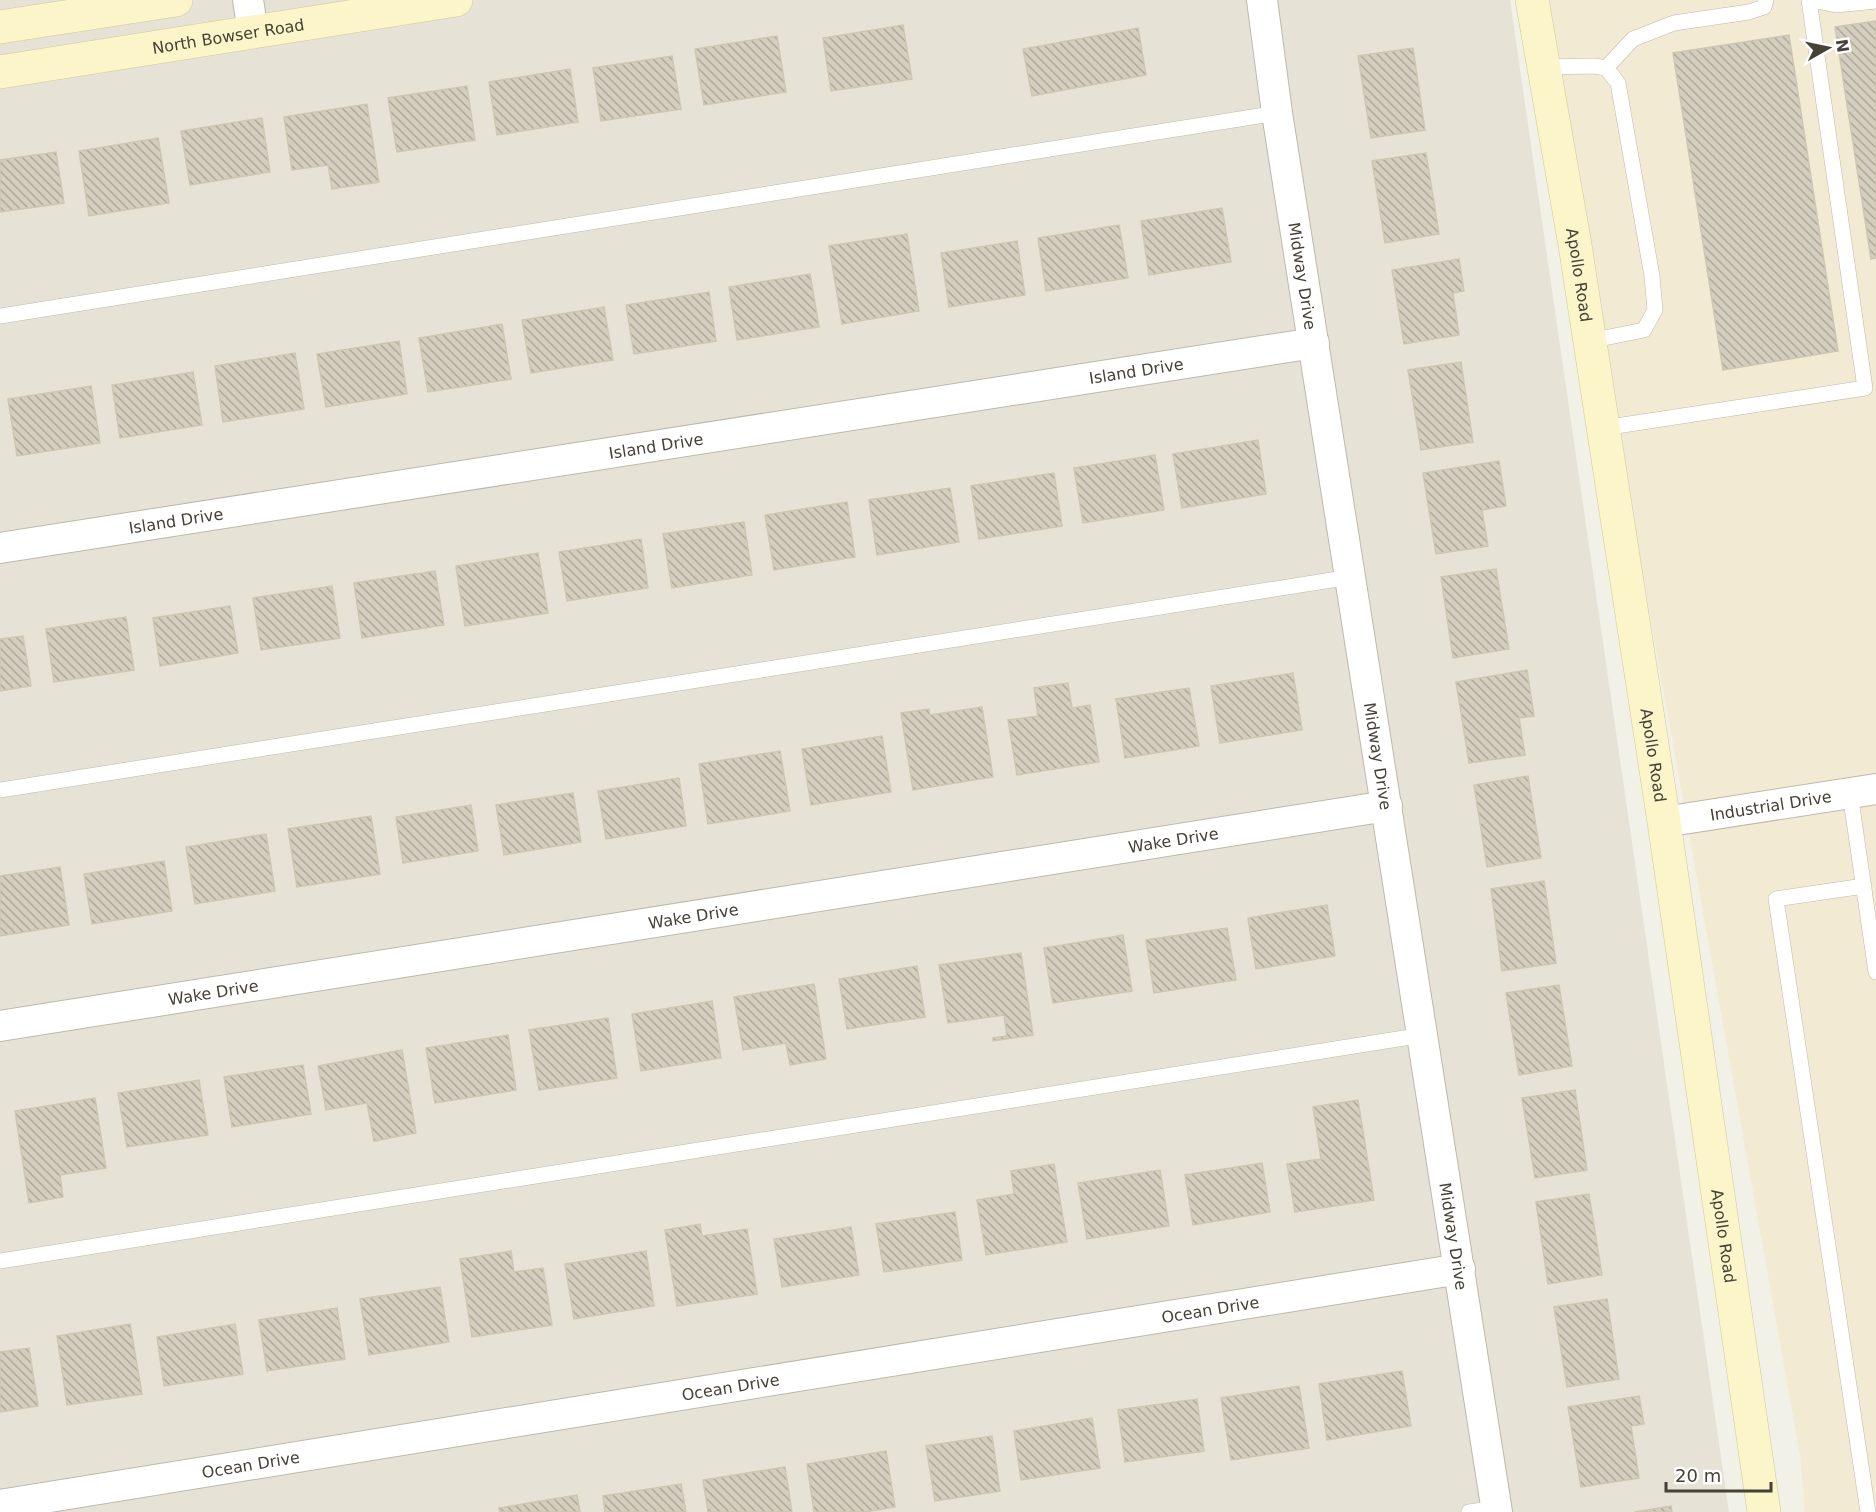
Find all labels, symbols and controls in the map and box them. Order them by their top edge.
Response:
street label: North Bowser Road [151,15,306,58]
north arrow [1798,18,1858,78]
text: N [1832,38,1853,54]
street label: Midway Drive [1284,221,1320,331]
street label: Apollo Road [1562,227,1596,323]
street label: Island Drive [1088,354,1185,388]
street label: Island Drive [608,429,705,463]
street label: Island Drive [127,504,225,538]
street label: Midway Drive [1360,701,1395,811]
street label: Apollo Road [1637,707,1670,804]
street label: Industrial Drive [1709,787,1833,825]
street label: Wake Drive [1127,824,1220,857]
street label: Wake Drive [647,900,740,933]
street label: Wake Drive [167,976,260,1009]
street label: Midway Drive [1435,1181,1471,1291]
street label: Apollo Road [1707,1188,1740,1284]
street label: Ocean Drive [1160,1293,1261,1327]
street label: Ocean Drive [680,1370,781,1405]
street label: Ocean Drive [200,1448,301,1482]
scale bar [1666,1455,1771,1493]
text: 20 m [1675,1465,1721,1486]

